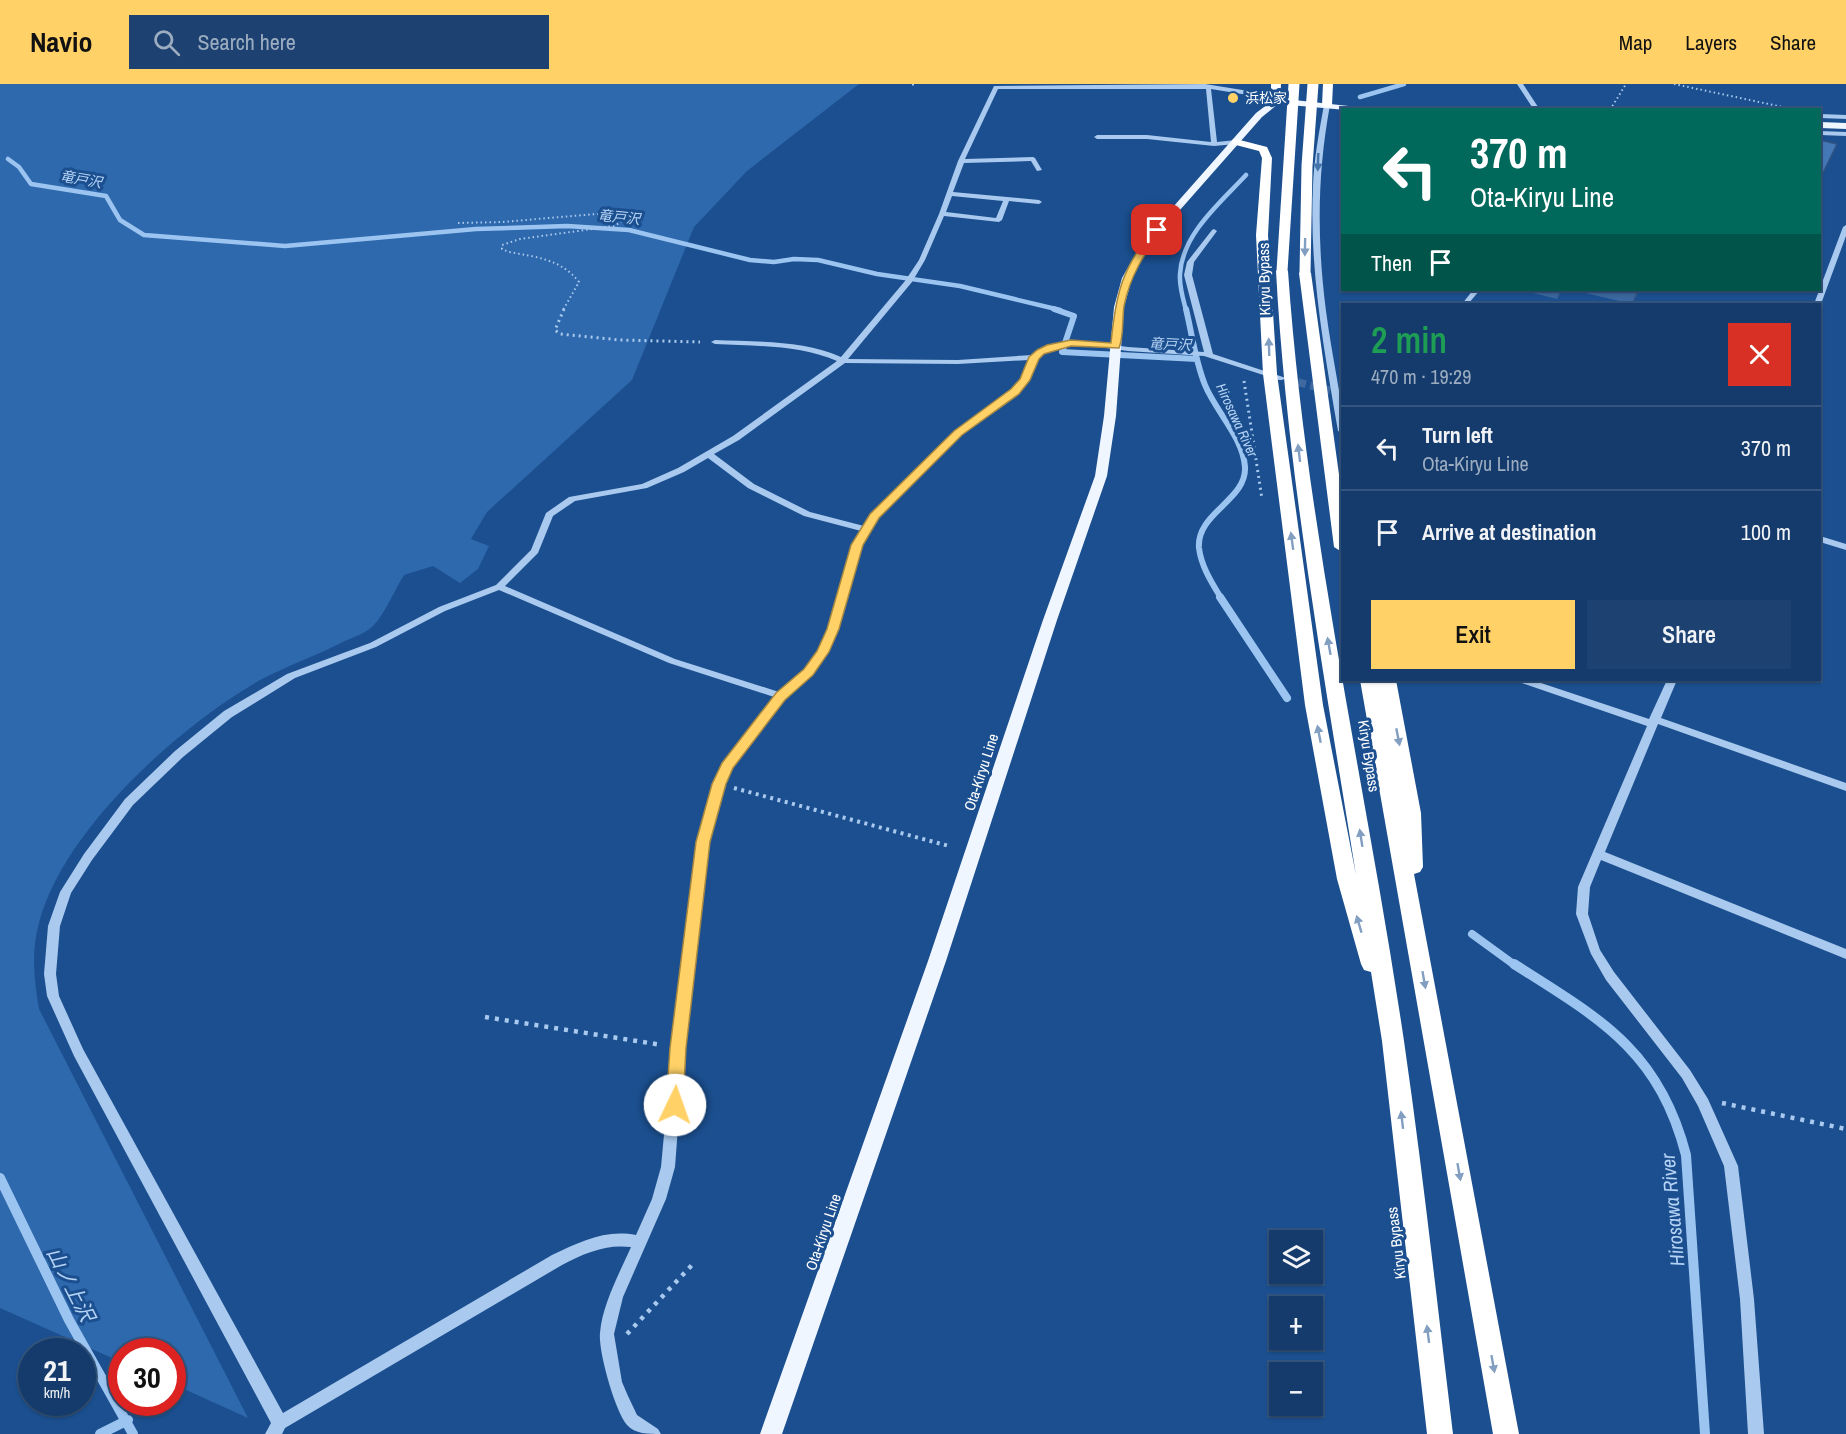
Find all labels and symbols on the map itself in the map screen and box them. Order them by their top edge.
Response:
place label: 浜松家 [1245,89,1287,107]
marker: 浜松家 [1226,91,1240,105]
one-way arrow [1313,153,1323,172]
water label: 竜戸沢 [59,166,105,192]
pin [1131,204,1182,255]
water label: 竜戸沢 [597,206,643,228]
one-way arrow [1300,238,1310,257]
street label: Kiryu Bypass [1253,243,1275,315]
water label: 竜戸沢 [1149,334,1193,354]
one-way arrow [1264,338,1274,357]
water label: Hirosawa River [1212,380,1262,461]
one-way arrow [1294,444,1304,463]
one-way arrow [1287,531,1297,550]
one-way arrow [1324,636,1333,655]
street label: Kiryu Bypass [1353,719,1385,793]
one-way arrow [1314,724,1323,743]
one-way arrow [1393,728,1402,747]
street label: Ota-Kiryu Line [959,731,1003,813]
one-way arrow [1356,829,1365,848]
one-way arrow [1354,915,1363,933]
one-way arrow [1420,971,1429,990]
position arrow [643,1073,707,1137]
one-way arrow [1397,1110,1407,1129]
water label: Hirosawa River [1654,1152,1690,1267]
one-way arrow [1455,1163,1464,1182]
street label: Ota-Kiryu Line [800,1191,846,1273]
street label: Kiryu Bypass [1381,1206,1411,1280]
water label: 山ノ上沢 [41,1242,103,1328]
one-way arrow [1423,1325,1433,1344]
speed limit sign: 30 [108,1338,186,1416]
one-way arrow [1489,1355,1498,1374]

